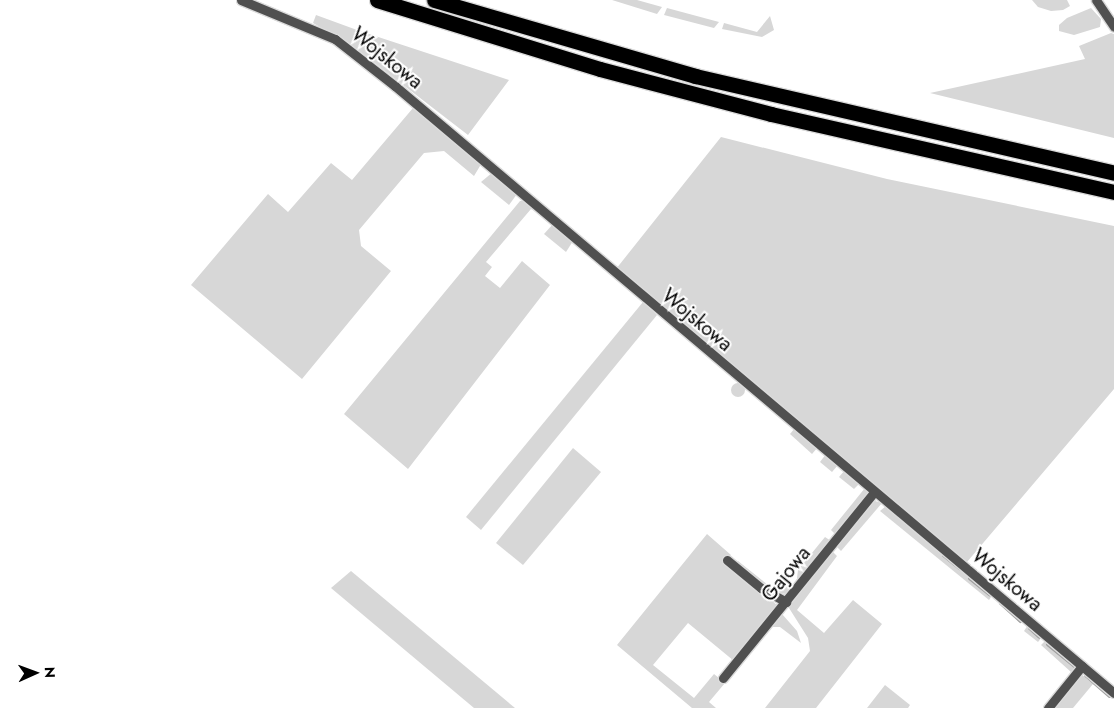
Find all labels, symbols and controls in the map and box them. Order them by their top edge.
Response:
street label: Wojskowa [347,22,427,94]
street label: Wojskowa [657,284,737,356]
street label: Gajowa [757,542,815,606]
street label: Wojskowa [967,544,1047,616]
north arrow [10,648,60,698]
text: N [40,667,60,678]

